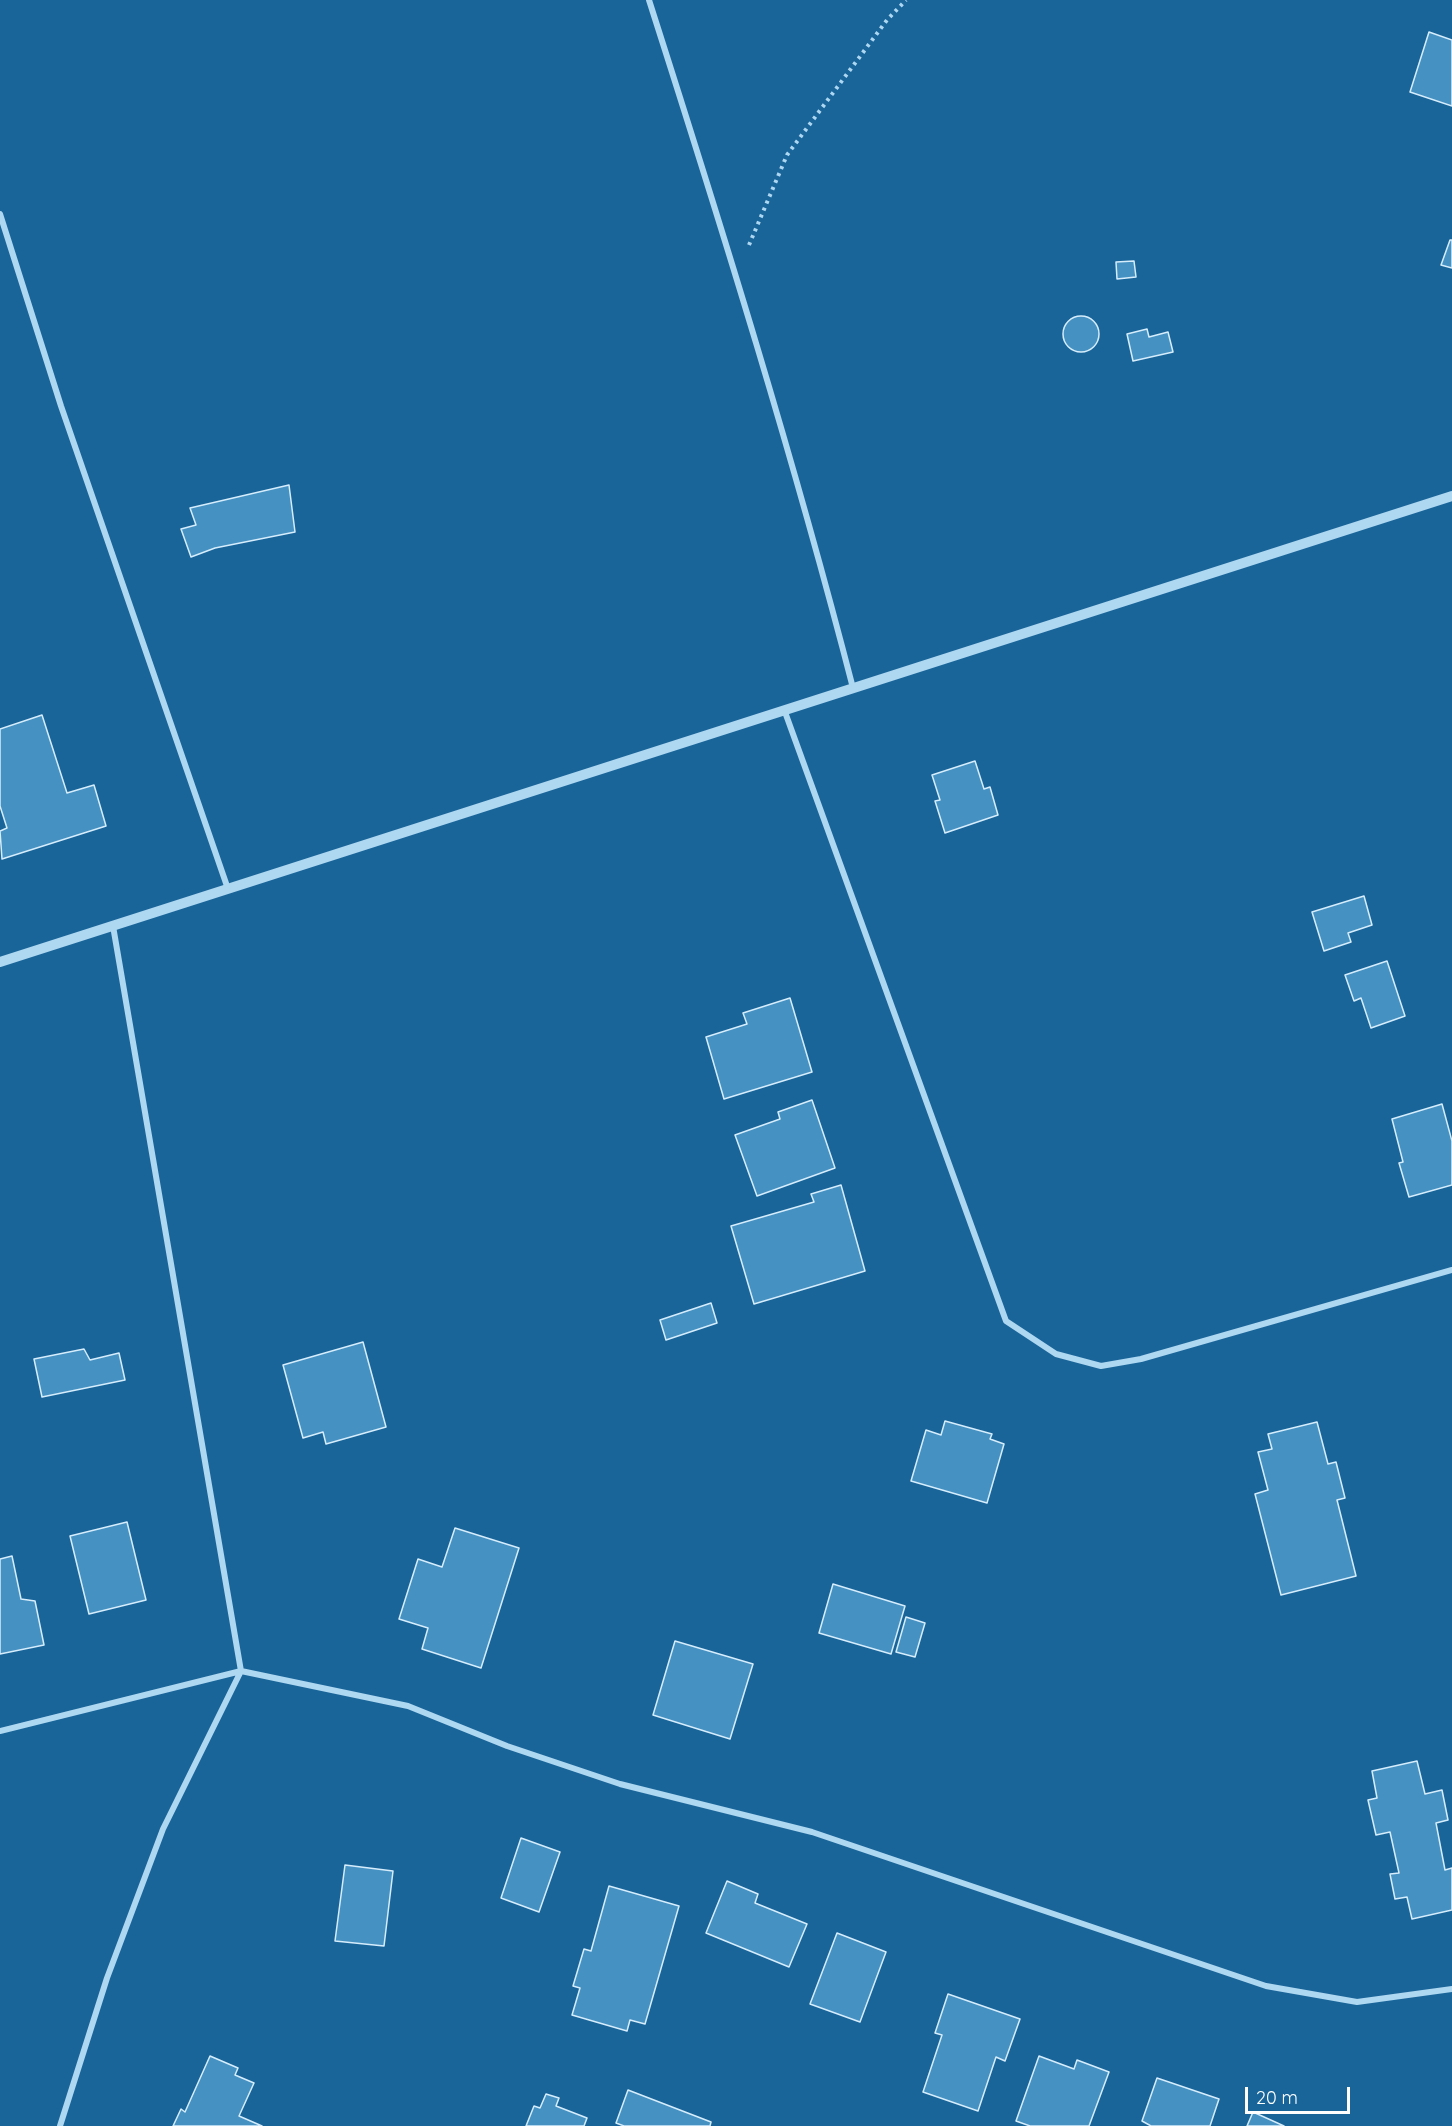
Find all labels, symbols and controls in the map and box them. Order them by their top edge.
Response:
scale bar [1248,2075,1353,2113]
text: 20 m [1256,2086,1298,2109]

